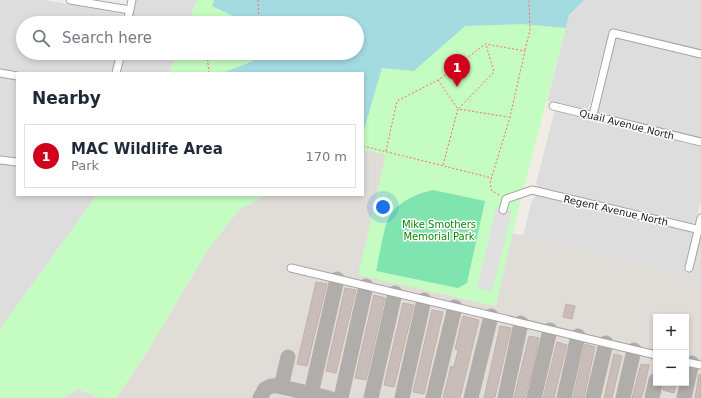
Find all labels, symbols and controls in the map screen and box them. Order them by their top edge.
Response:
search box [16,16,364,60]
icon: search [30,27,52,49]
text: Search here [62,29,152,47]
pin: 1 [444,54,470,87]
text: Nearby [32,88,101,108]
street label: Quail Avenue North [578,107,675,142]
text: MAC Wildlife Area [71,140,223,158]
text: 1 [41,149,51,164]
text: 170 m [305,149,347,164]
text: Park [71,158,99,173]
street label: Regent Avenue North [563,193,669,228]
your location [373,197,393,217]
park label: Mike Smothers Memorial Park [402,219,476,242]
map controls [653,314,689,386]
button: + [653,314,689,350]
button: − [653,350,689,386]

